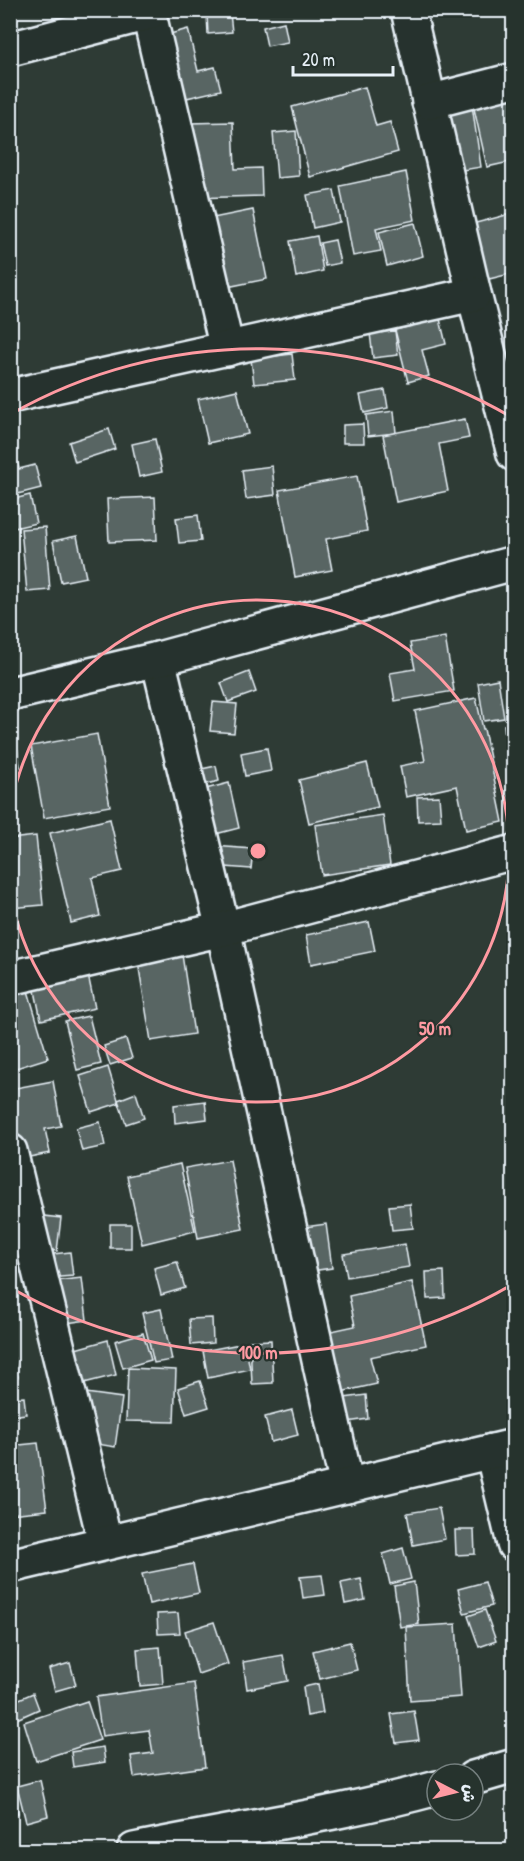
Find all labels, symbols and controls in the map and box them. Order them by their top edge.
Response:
scale bar [293,39,394,77]
text: 20 m [302,47,335,72]
centre of rings [248,841,268,861]
text: 50 m [419,1016,451,1041]
text: 100 m [238,1340,278,1365]
north arrow [425,1762,485,1822]
text: ش [458,1784,482,1804]

